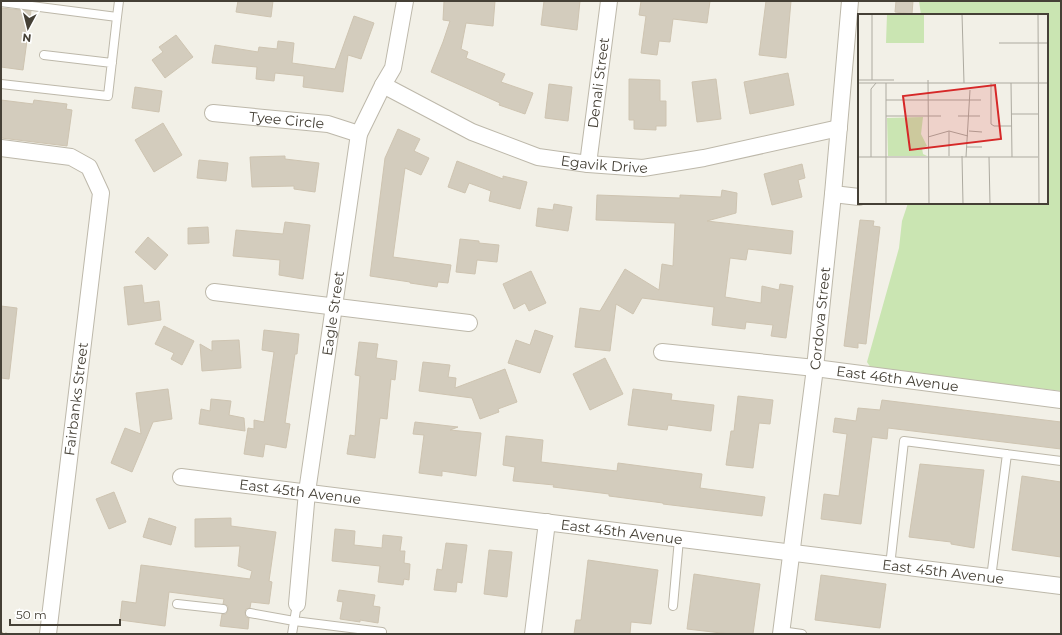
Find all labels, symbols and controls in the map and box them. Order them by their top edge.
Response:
north arrow [8,8,48,48]
inset map [858,14,1048,204]
text: N [22,30,32,45]
street label: Denali Street [584,36,613,129]
street label: Tyee Circle [248,108,325,133]
street label: Egavik Drive [560,151,649,177]
street label: Cordova Street [806,266,834,371]
street label: Eagle Street [318,269,348,357]
street label: Fairbanks Street [60,341,92,457]
street label: East 46th Avenue [835,362,960,396]
street label: East 45th Avenue [238,475,362,508]
street label: East 45th Avenue [560,515,684,548]
street label: East 45th Avenue [881,555,1005,588]
scale bar [10,601,120,627]
text: 50 m [16,607,47,622]

